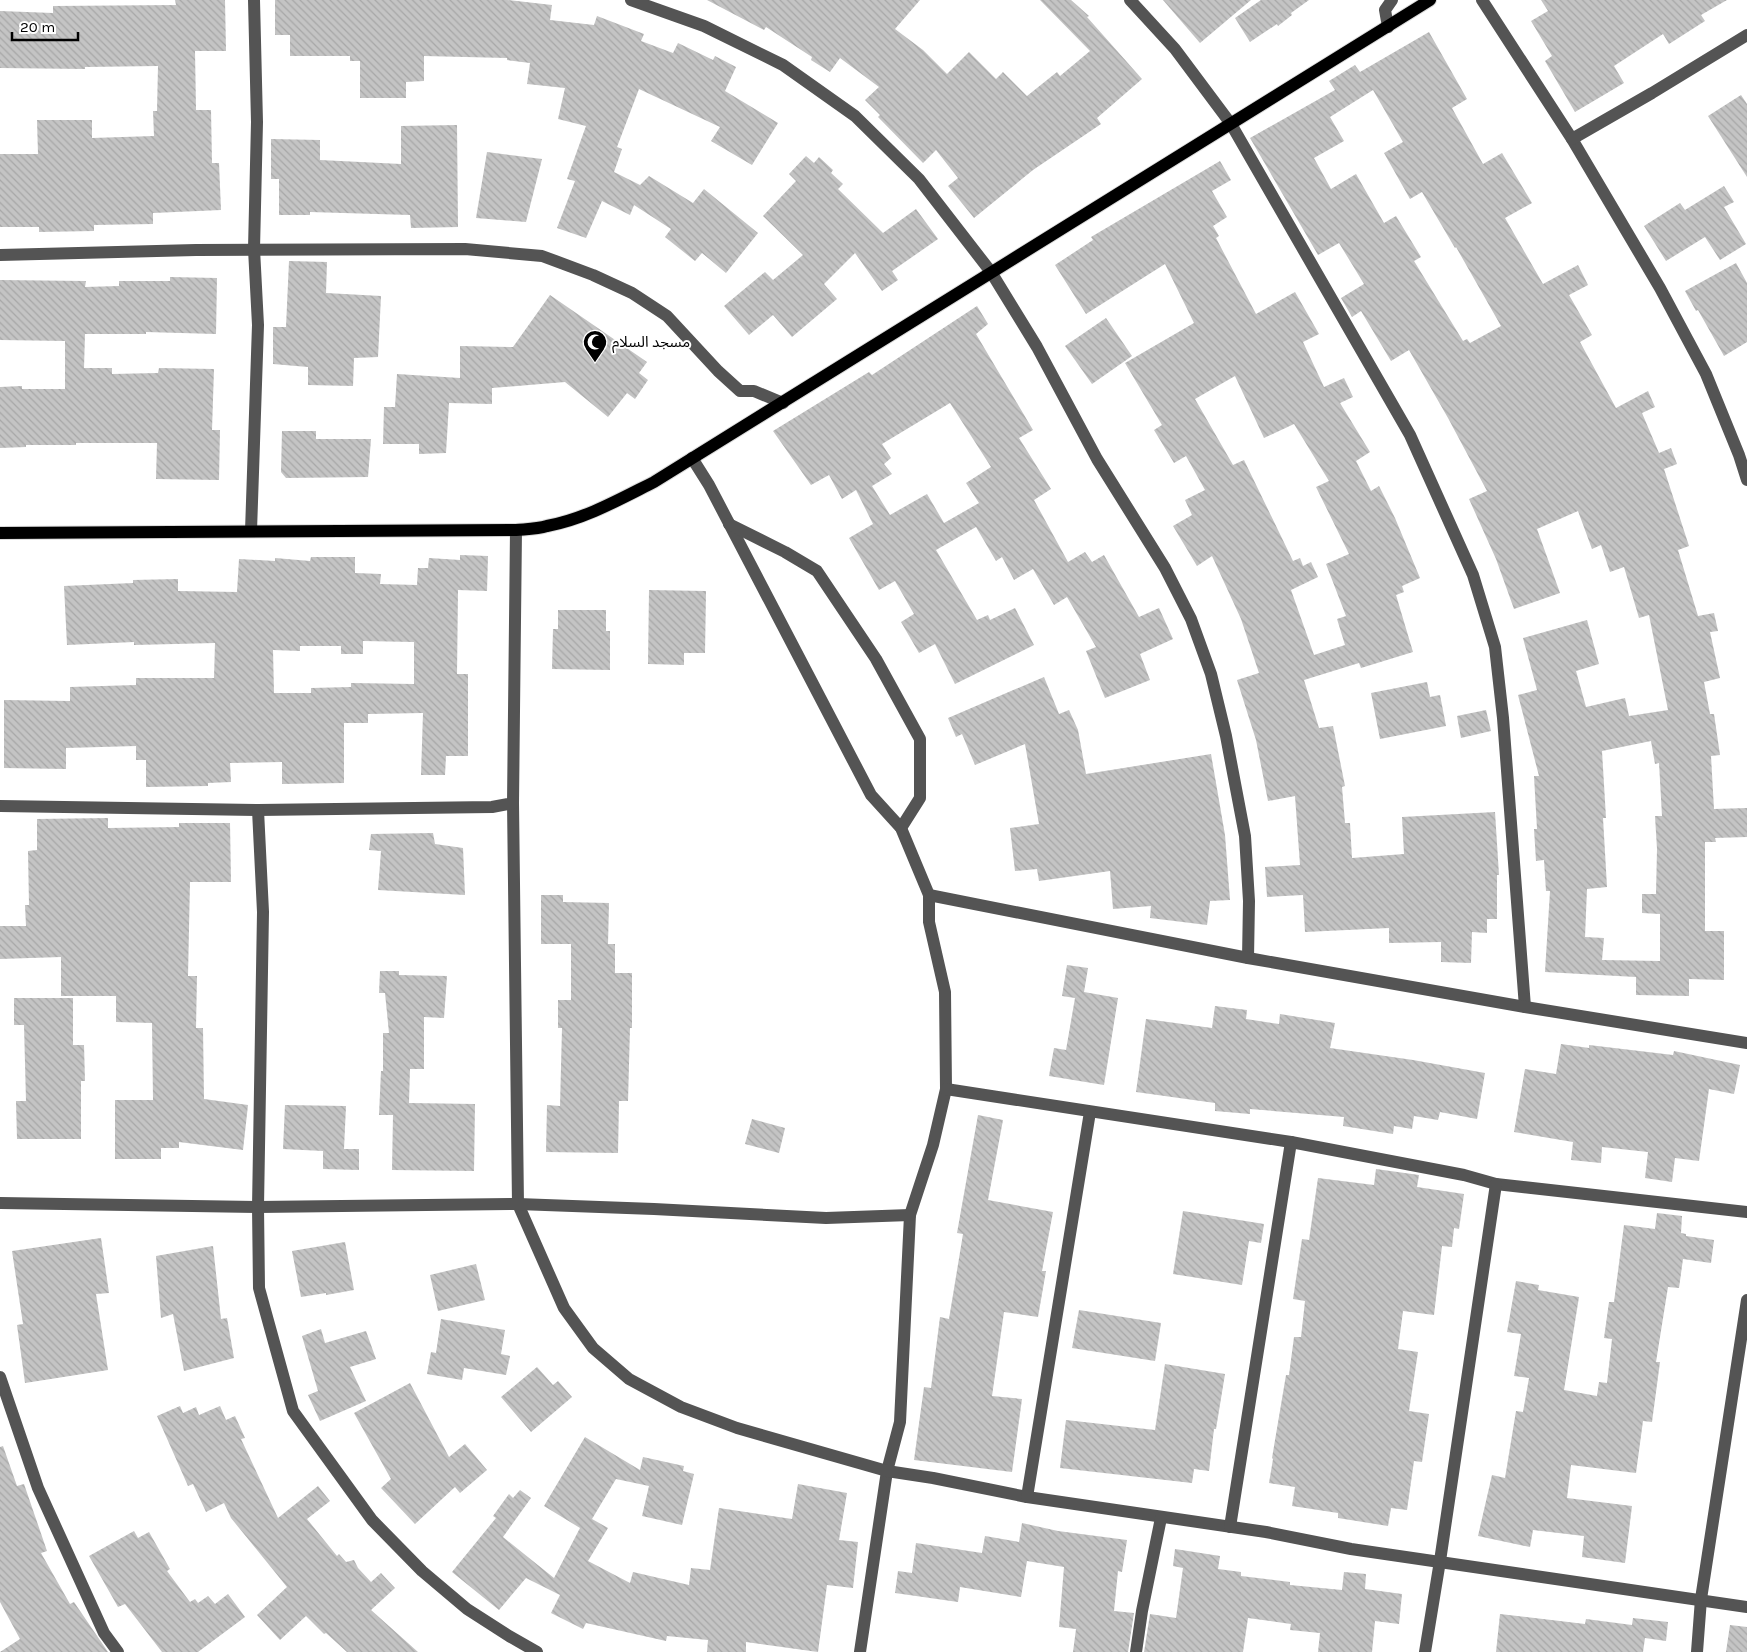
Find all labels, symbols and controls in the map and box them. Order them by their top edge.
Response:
scale bar [12,10,79,42]
text: 20 m [20,18,55,36]
mosque icon: مسجد السلام [582,329,608,363]
place label: مسجد السلام [612,333,690,353]

